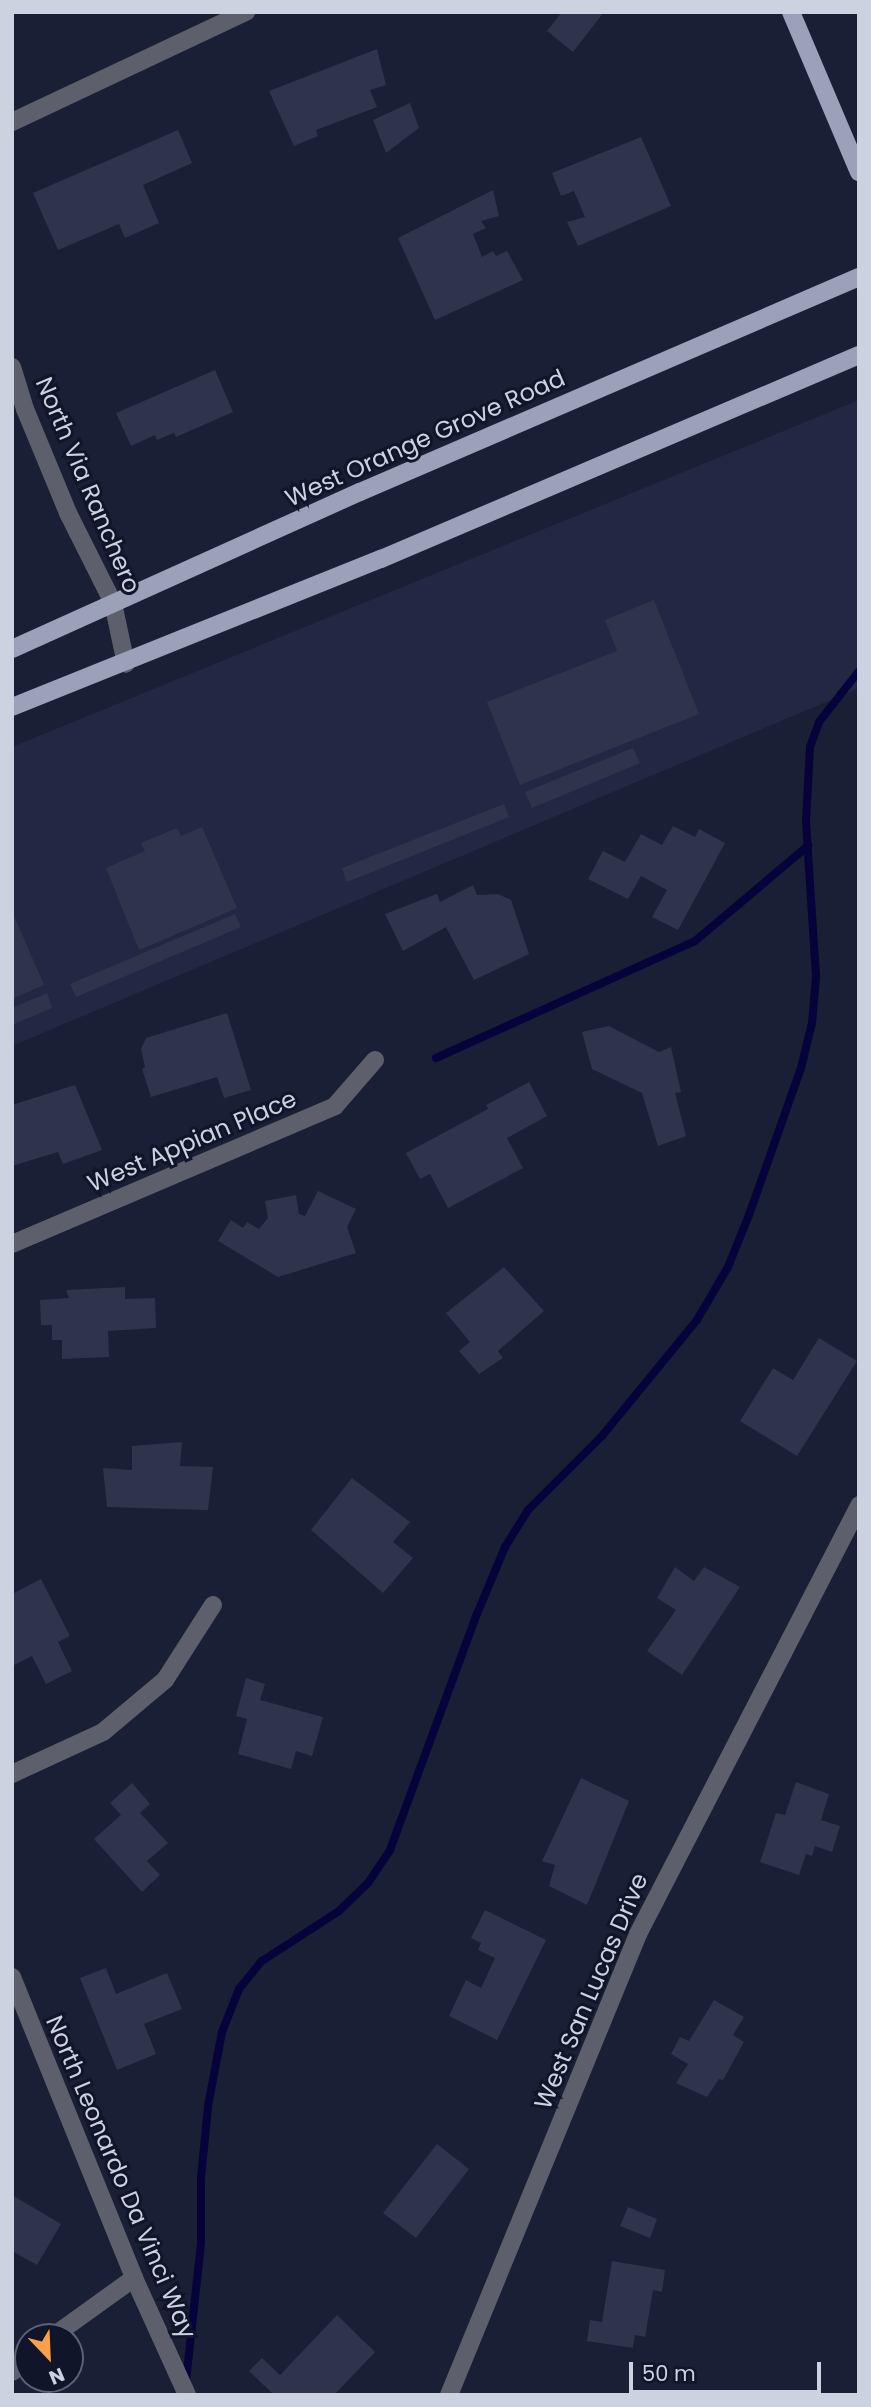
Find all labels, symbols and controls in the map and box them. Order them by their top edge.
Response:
street label: West Orange Grove Road [281,363,569,513]
street label: North Via Ranchero [29,373,147,597]
street label: West Appian Place [83,1084,301,1198]
street label: West San Lucas Drive [528,1869,654,2113]
street label: North Leonardo Da Vinci Way [40,2011,202,2343]
north arrow [14,2323,84,2393]
scale bar [633,2348,826,2392]
text: 50 m [642,2359,696,2388]
text: N [45,2361,68,2391]

